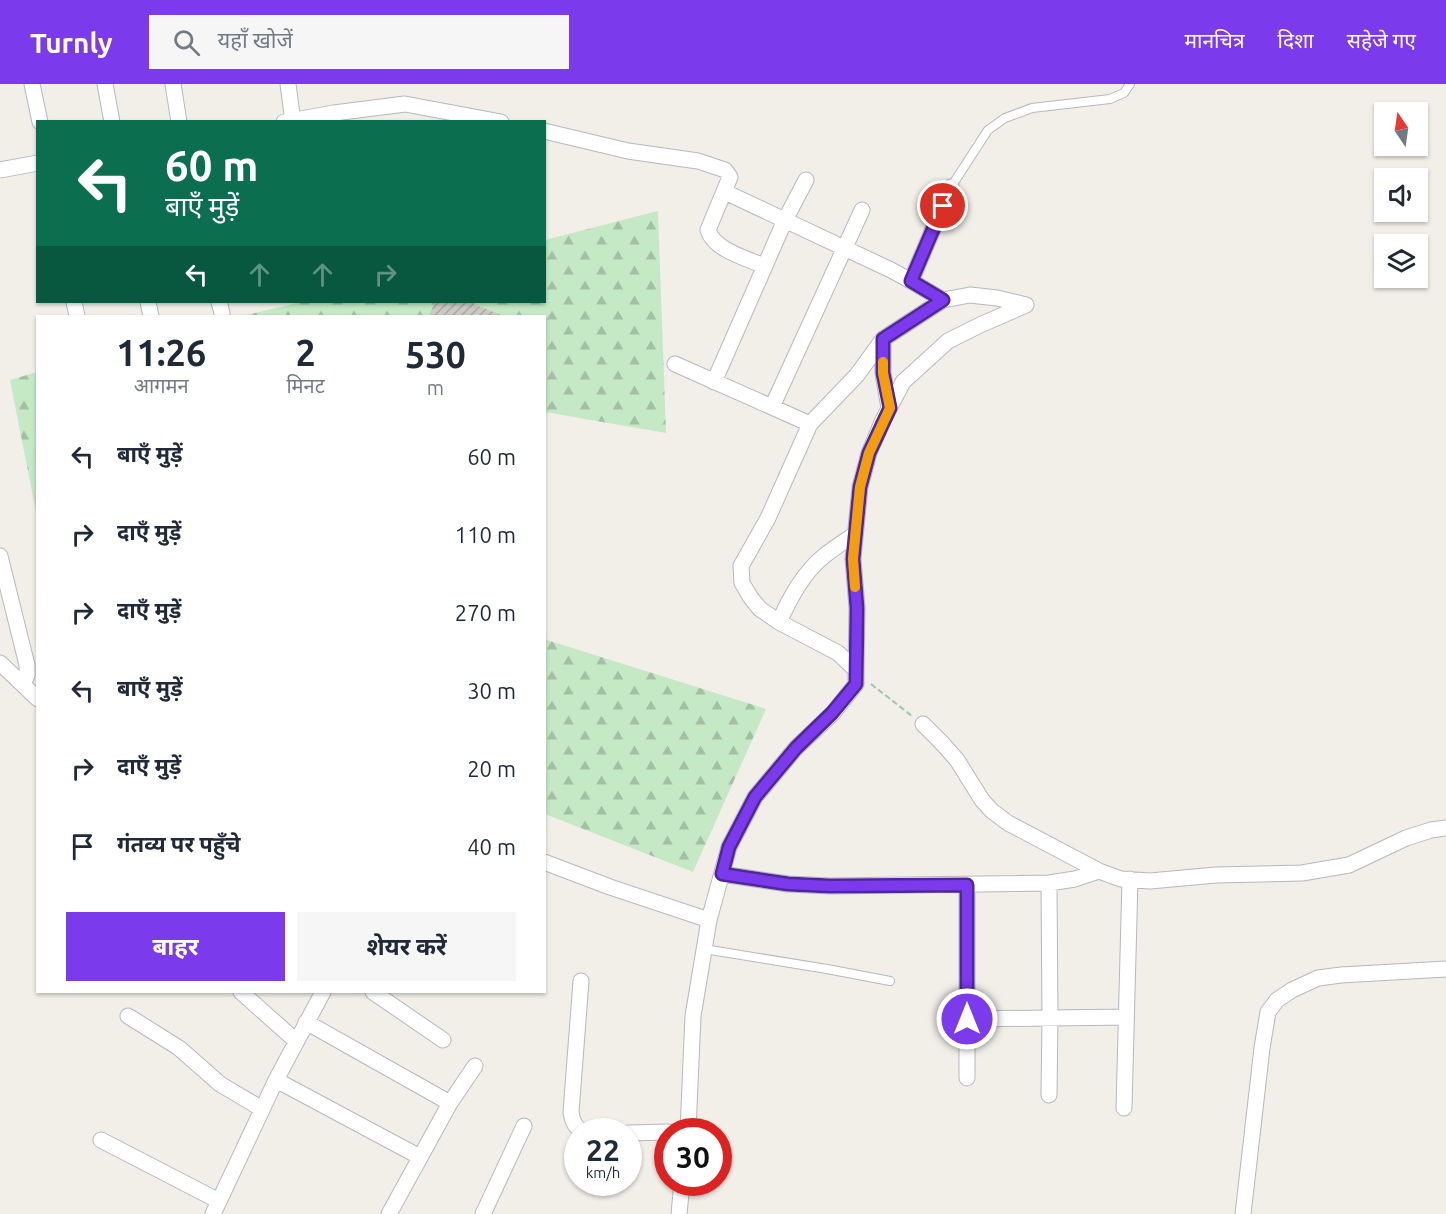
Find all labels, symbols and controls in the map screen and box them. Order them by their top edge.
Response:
search box [149,15,569,69]
icon: search [170,26,203,59]
text: Turnly [30,27,113,58]
text: यहाँ खोजें [218,27,293,52]
text: मानचित्र [1184,28,1245,52]
text: दिशा [1278,28,1314,52]
text: सहेजे गए [1347,28,1416,52]
north arrow [1374,102,1428,156]
map controls [1374,102,1428,288]
text: 60 m [165,142,259,189]
icon: left [66,144,144,222]
button: sound [1374,168,1428,222]
pin [917,180,968,231]
icon: arrive [926,189,959,222]
text: बाएँ मुड़ें [165,191,239,221]
button: layers [1374,234,1428,288]
icon: left [180,258,213,291]
icon: ahead [243,258,276,291]
icon: ahead [306,258,339,291]
icon: right [369,258,402,291]
text: 11:26 [116,332,206,373]
text: 2 [295,332,316,373]
text: 530 [405,334,466,375]
text: आगमन [134,374,189,397]
text: मिनट [286,374,325,397]
text: m [427,376,444,399]
icon: left [66,440,99,473]
text: बाएँ मुड़ें [117,441,183,466]
text: 60 m [467,444,516,469]
icon: right [66,518,99,551]
text: दाएँ मुड़ें [117,519,181,544]
text: 110 m [455,522,516,547]
icon: right [66,596,99,629]
text: दाएँ मुड़ें [117,597,181,622]
text: 270 m [455,600,516,625]
icon: left [66,674,99,707]
text: बाएँ मुड़ें [117,675,183,700]
text: 30 m [467,678,516,703]
icon: right [66,752,99,785]
text: दाएँ मुड़ें [117,753,181,778]
text: 20 m [467,756,516,781]
icon: arrive [66,830,99,863]
text: गंतव्य पर पहुँचे [117,831,241,856]
text: 40 m [467,834,516,859]
button: बाहर [66,912,285,981]
button: शेयर करें [297,912,516,981]
position arrow [935,987,999,1051]
speed limit sign: 30 [654,1118,732,1196]
text: 22 [586,1133,620,1167]
text: km/h [586,1164,620,1181]

